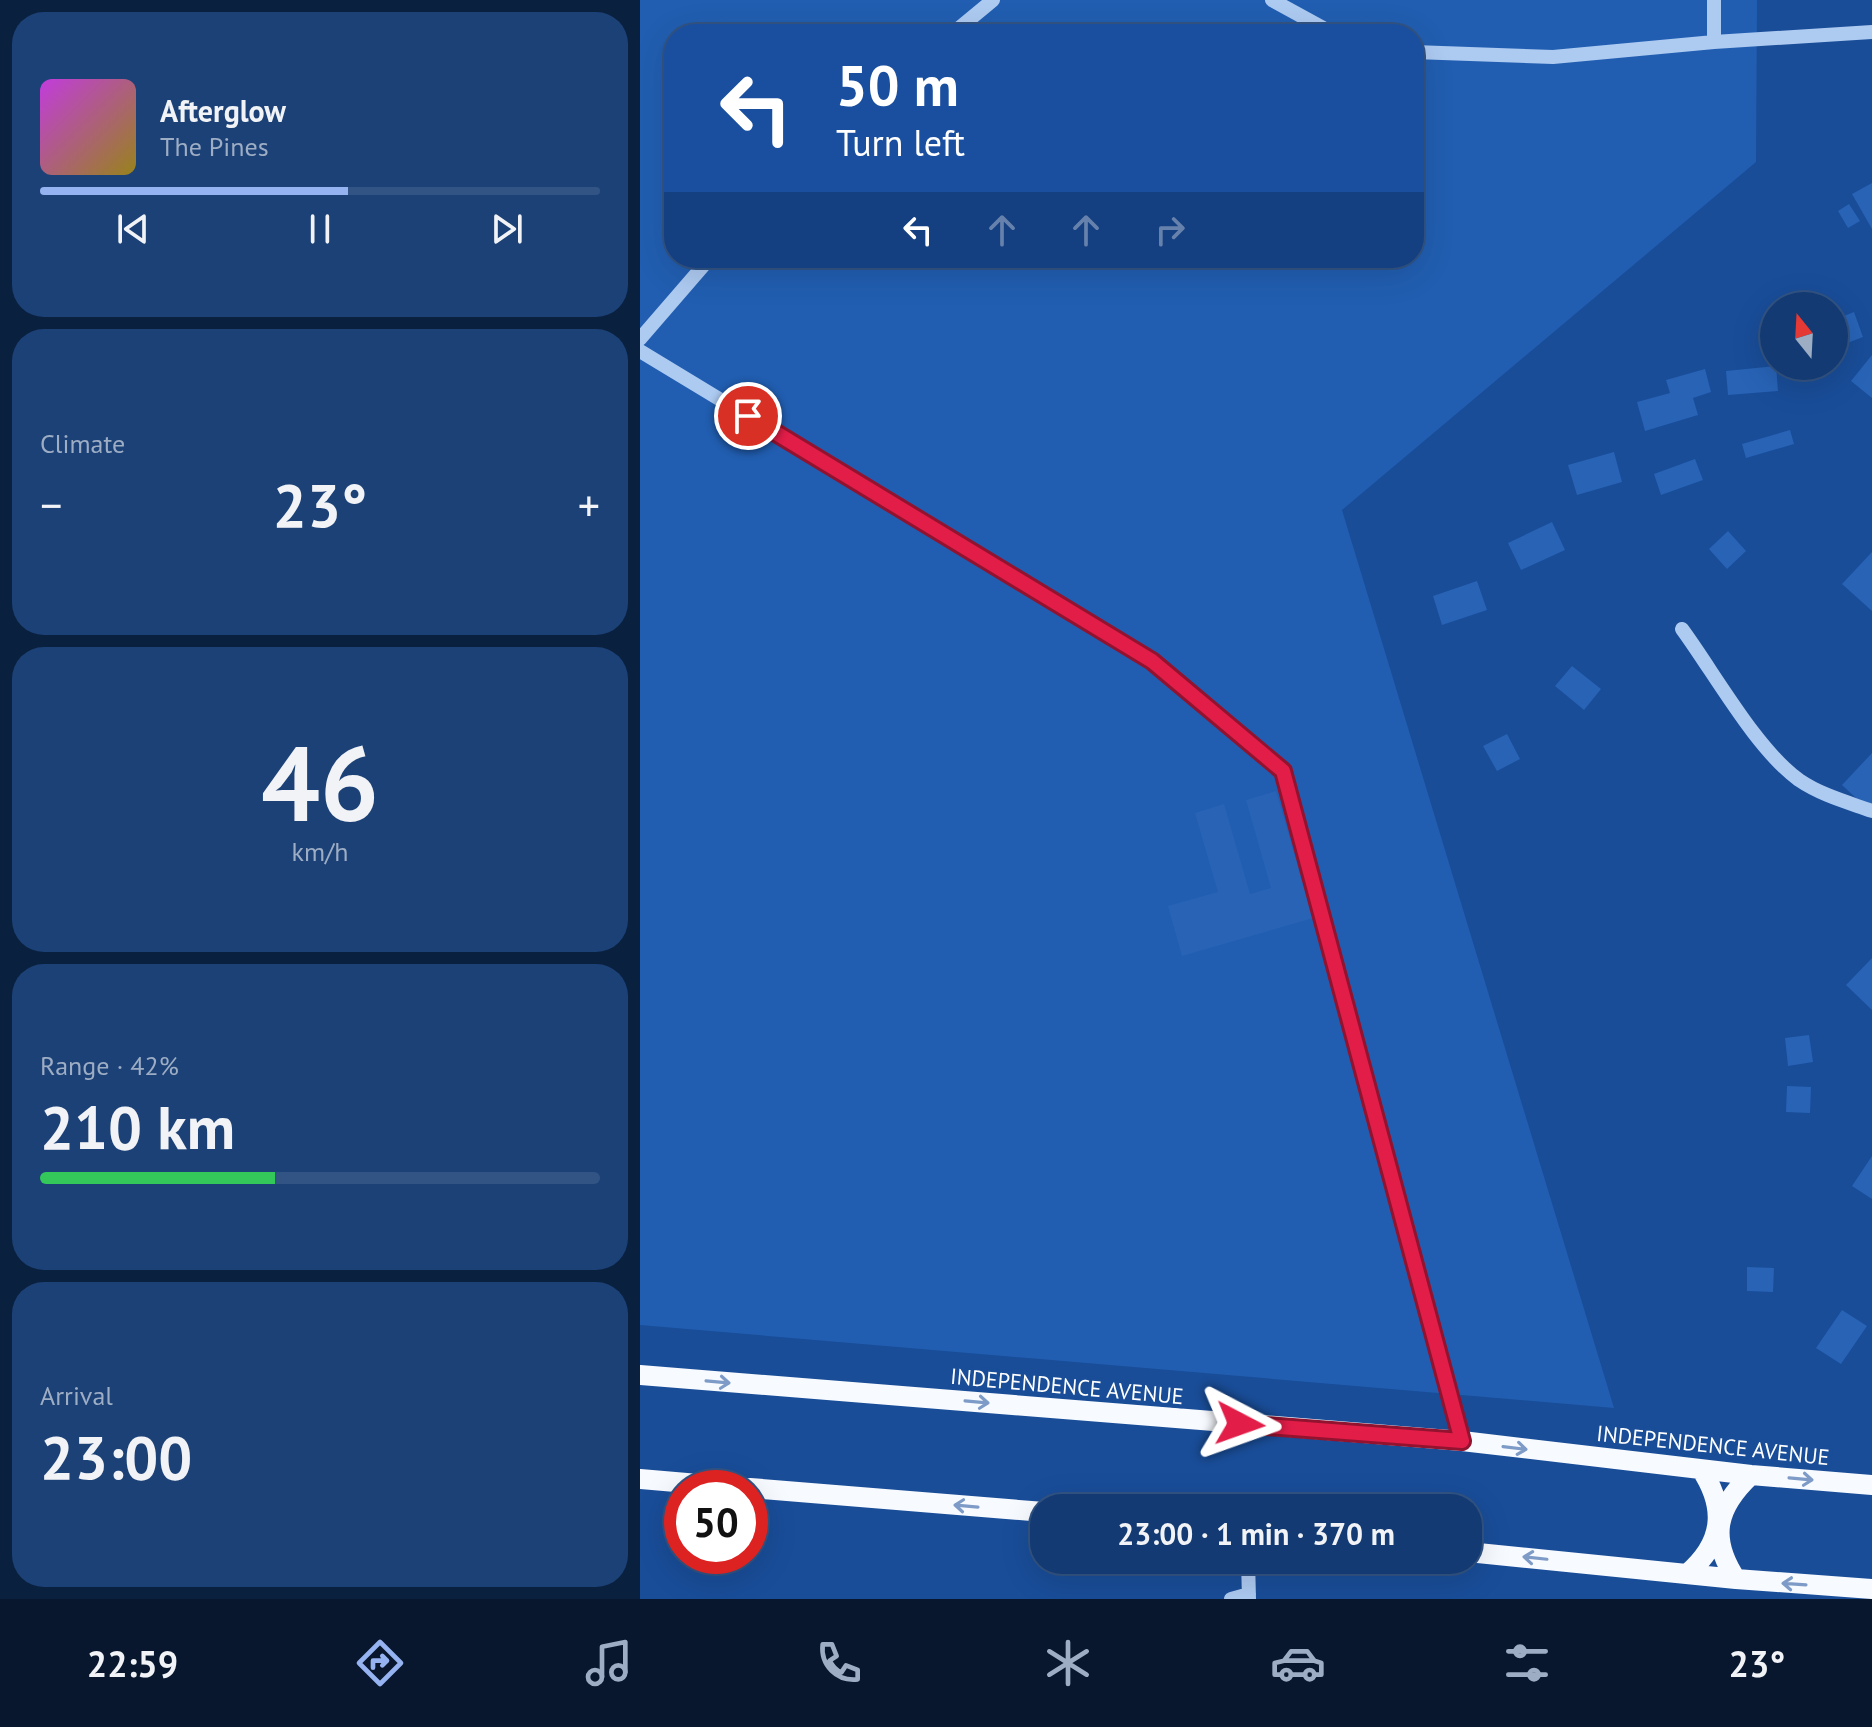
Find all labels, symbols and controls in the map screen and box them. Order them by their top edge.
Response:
text: 50 m [836,49,959,121]
icon: left [704,56,808,160]
text: Afterglow [160,91,286,130]
text: Turn left [836,119,965,166]
text: The Pines [160,130,269,163]
icon: previous [111,207,155,251]
icon: pause [298,207,342,251]
icon: next [485,207,529,251]
icon: left [896,208,940,252]
icon: ahead [980,208,1024,252]
icon: ahead [1064,208,1108,252]
icon: right [1148,208,1192,252]
north arrow [1760,292,1848,380]
map controls [1760,292,1848,380]
pin [714,382,782,450]
icon: arrive [726,394,770,438]
text: Climate [40,427,125,460]
text: 23° [273,466,367,544]
text: − [40,476,62,533]
text: + [578,476,600,533]
text: 46 [261,715,379,850]
text: km/h [292,835,349,868]
text: Range · 42% [40,1049,179,1082]
text: 210 km [40,1088,235,1166]
street label: INDEPENDENCE AVENUE [949,1362,1185,1410]
one-way arrow [704,1374,731,1389]
text: Arrival [40,1379,113,1412]
position arrow [1198,1382,1282,1466]
one-way arrow [963,1395,990,1410]
text: 23:00 [40,1418,192,1496]
street label: INDEPENDENCE AVENUE [1595,1419,1831,1471]
one-way arrow [1501,1440,1528,1455]
speed limit sign: 50 [664,1470,768,1574]
one-way arrow [1787,1472,1814,1487]
one-way arrow [953,1498,980,1513]
text: 23:00 · 1 min · 370 m [1117,1514,1395,1553]
one-way arrow [1523,1551,1549,1566]
one-way arrow [1781,1576,1808,1591]
icon: directions [352,1635,408,1691]
icon: music [581,1635,637,1691]
icon: phone [811,1635,867,1691]
icon: climate [1040,1635,1096,1691]
icon: car [1270,1635,1326,1691]
icon: filters [1499,1635,1555,1691]
text: 22:59 [87,1640,178,1687]
text: 23° [1729,1640,1785,1687]

